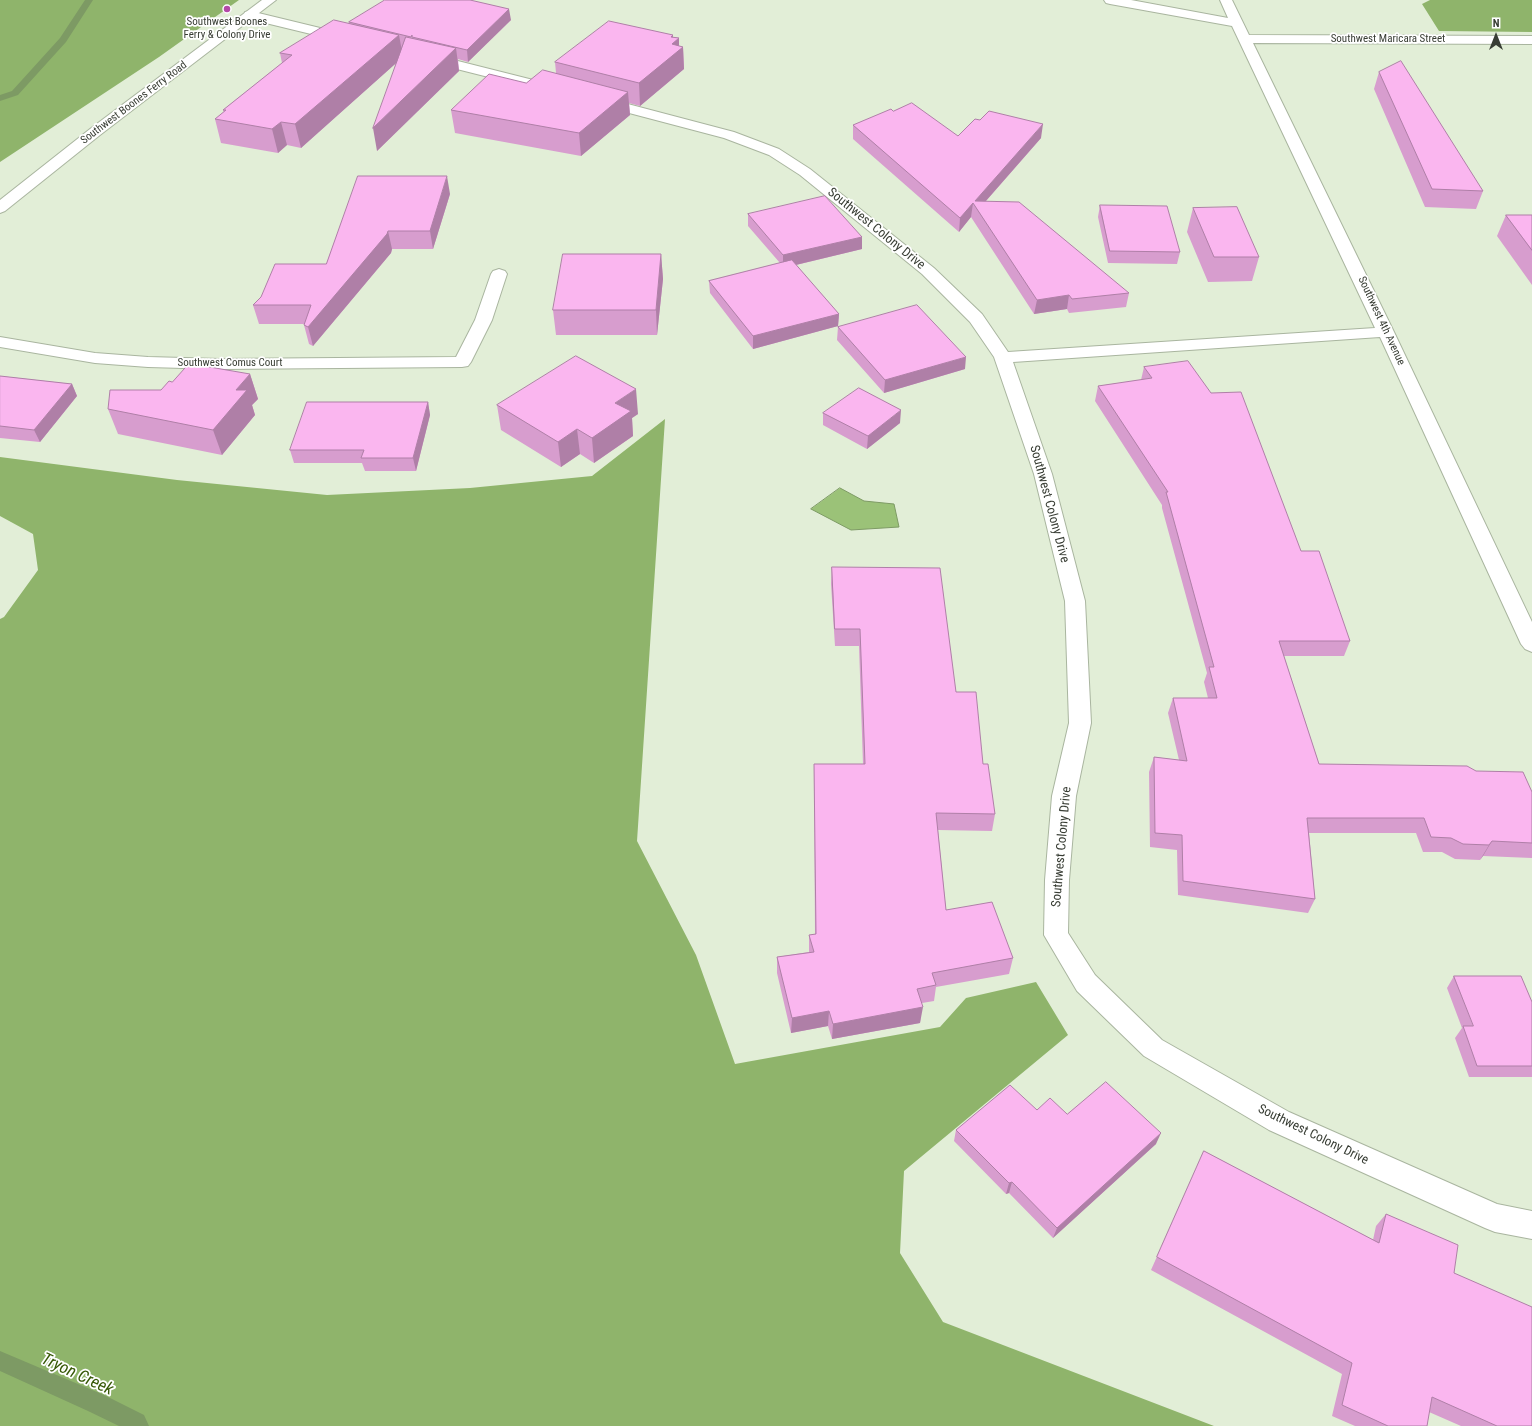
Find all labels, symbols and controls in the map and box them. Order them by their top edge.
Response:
marker: Southwest Boones Ferry & Colony Drive [222,4,232,14]
place label: Southwest Boones Ferry & Colony Drive [184,15,270,41]
north arrow [1476,16,1516,56]
text: N [1493,17,1499,30]
street label: Southwest Maricara Street [1331,32,1445,46]
street label: Southwest Boones Ferry Road [78,59,190,147]
street label: Southwest Colony Drive [824,185,928,273]
street label: Southwest 4th Avenue [1355,275,1407,367]
street label: Southwest Comus Court [177,356,283,370]
street label: Southwest Colony Drive [1026,444,1072,564]
street label: Southwest Colony Drive [1049,786,1075,908]
street label: Southwest Colony Drive [1255,1101,1371,1169]
water label: Tryon Creek [38,1349,116,1401]

